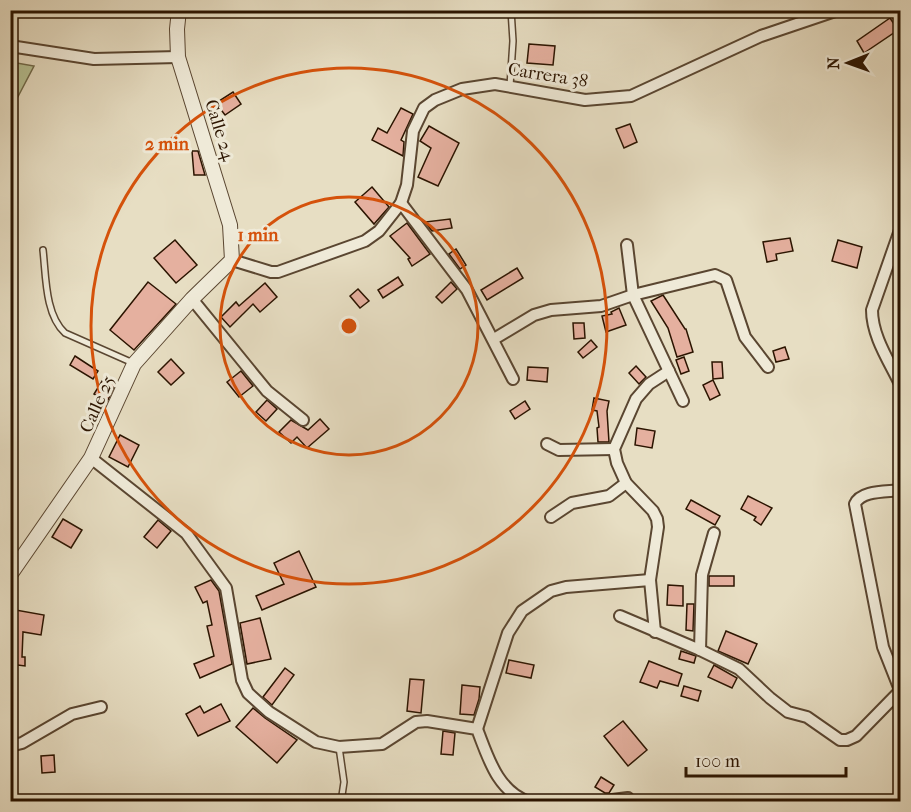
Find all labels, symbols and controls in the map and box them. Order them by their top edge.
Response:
north arrow [818,33,878,93]
text: N [824,56,843,69]
street label: Carrera 38 [506,59,589,92]
street label: Calle 24 [200,97,239,164]
text: 2 min [145,134,189,155]
text: 1 min [237,225,279,246]
centre of rings [339,316,359,336]
street label: Calle 25 [76,372,119,436]
scale bar [686,740,846,778]
text: 100 m [695,751,740,772]

